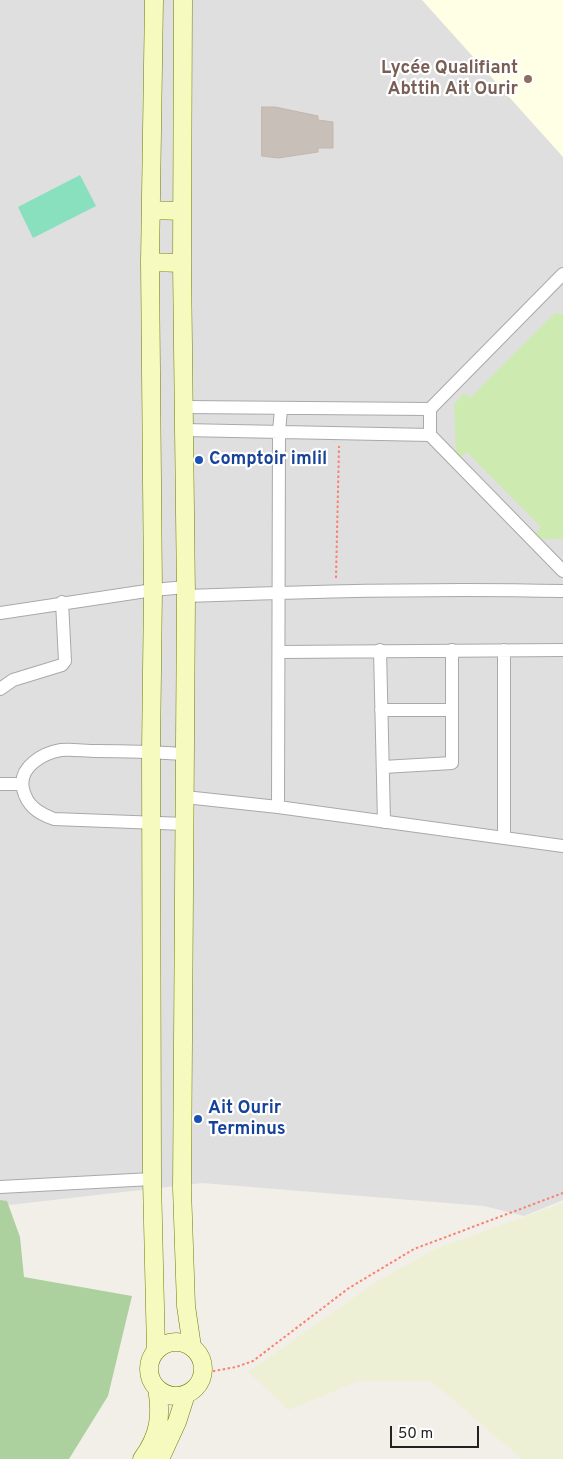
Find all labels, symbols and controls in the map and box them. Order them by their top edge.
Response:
place label: Lycée Qualifiant Abttih Ait Ourir [381,58,518,100]
marker: Lycée Qualifiant Abttih Ait Ourir [522,73,534,85]
place label: Comptoir imlil [209,449,327,471]
marker: Comptoir imlil [193,454,205,466]
place label: Ait Ourir Terminus [208,1098,286,1140]
marker: Ait Ourir Terminus [192,1113,204,1125]
scale bar [393,1416,482,1448]
text: 50 m [398,1425,433,1444]

